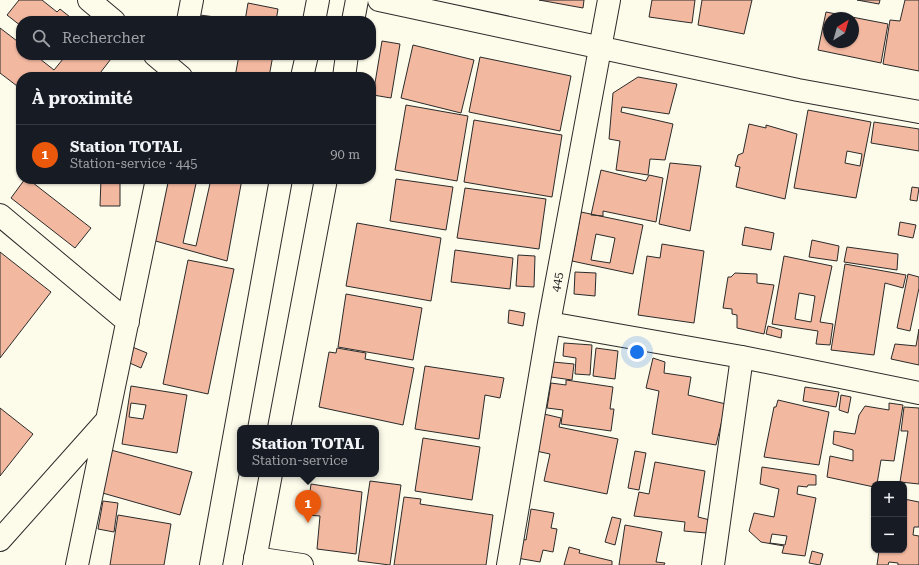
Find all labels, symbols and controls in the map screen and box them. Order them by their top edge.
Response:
north arrow [823,12,859,48]
search box [16,16,376,60]
icon: search [30,27,52,49]
text: Rechercher [62,29,145,47]
text: À proximité [32,88,133,108]
text: Station TOTAL [70,138,182,156]
text: 1 [41,147,49,162]
text: 90 m [330,147,360,162]
text: Station-service · 445 [70,156,197,171]
street label: 445 [548,271,566,293]
your location [627,342,647,362]
popup [237,425,379,477]
text: Station TOTAL [252,435,364,453]
text: Station-service [252,453,348,468]
map controls [871,481,907,553]
button: + [871,481,907,517]
pin: 1 [295,490,321,523]
button: − [871,517,907,553]

